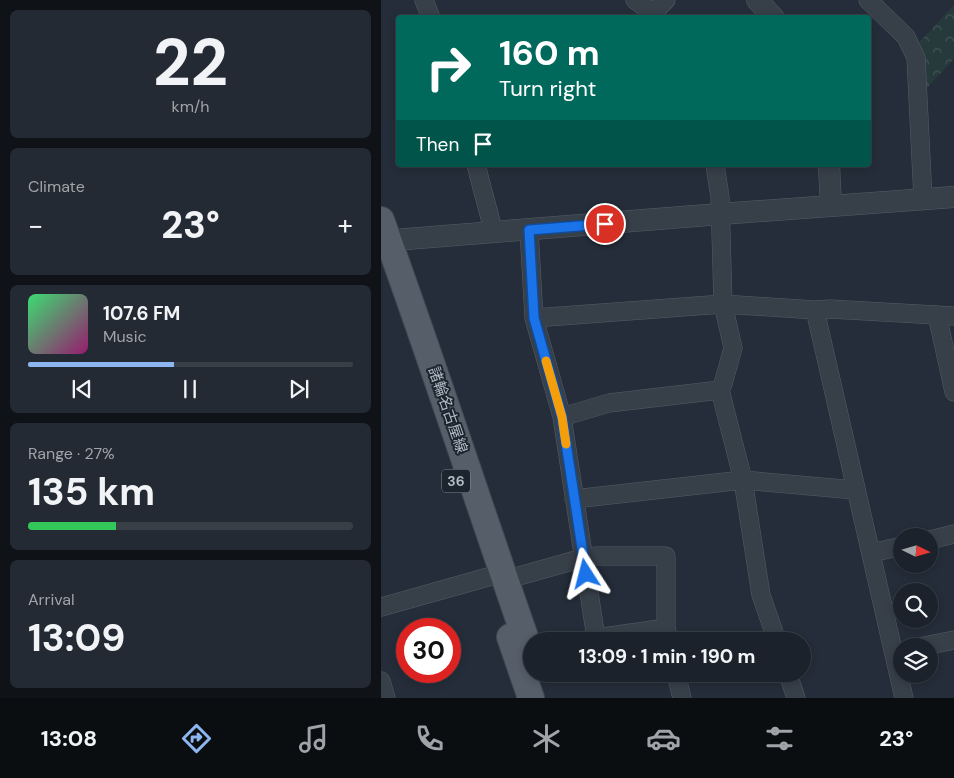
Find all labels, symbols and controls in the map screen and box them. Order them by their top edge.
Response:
text: 22 [153,21,228,105]
text: 160 m [499,30,600,76]
icon: right [416,35,481,100]
text: Turn right [499,74,596,103]
text: km/h [172,96,209,117]
icon: arrive [469,130,497,158]
text: Then [416,132,459,157]
text: Climate [28,176,85,197]
text: 23° [161,200,220,250]
pin [584,203,626,245]
text: − [28,207,43,244]
text: + [338,207,353,244]
icon: arrive [591,210,619,238]
text: 107.6 FM [103,301,180,326]
text: Music [103,326,147,347]
street label: 諸輪名古屋線 [424,364,472,456]
icon: previous [68,375,96,403]
icon: pause [176,375,204,403]
icon: next [285,375,313,403]
text: Range · 27% [28,443,115,464]
text: 135 km [28,467,155,517]
road number: 36 [442,470,470,492]
north arrow [893,528,939,572]
map controls [893,528,938,683]
position arrow [559,547,611,599]
button: search [893,583,938,628]
text: Arrival [28,589,75,610]
text: 13:09 [28,613,125,663]
speed limit sign: 30 [396,618,461,683]
button: layers [893,638,938,683]
text: 13:09 · 1 min · 190 m [579,644,755,669]
icon: directions [179,721,214,756]
icon: music [296,721,331,756]
icon: phone [412,721,447,756]
icon: climate [529,721,564,756]
icon: car [646,721,681,756]
icon: filters [762,721,797,756]
text: 13:08 [41,724,97,753]
text: 23° [879,724,913,753]

